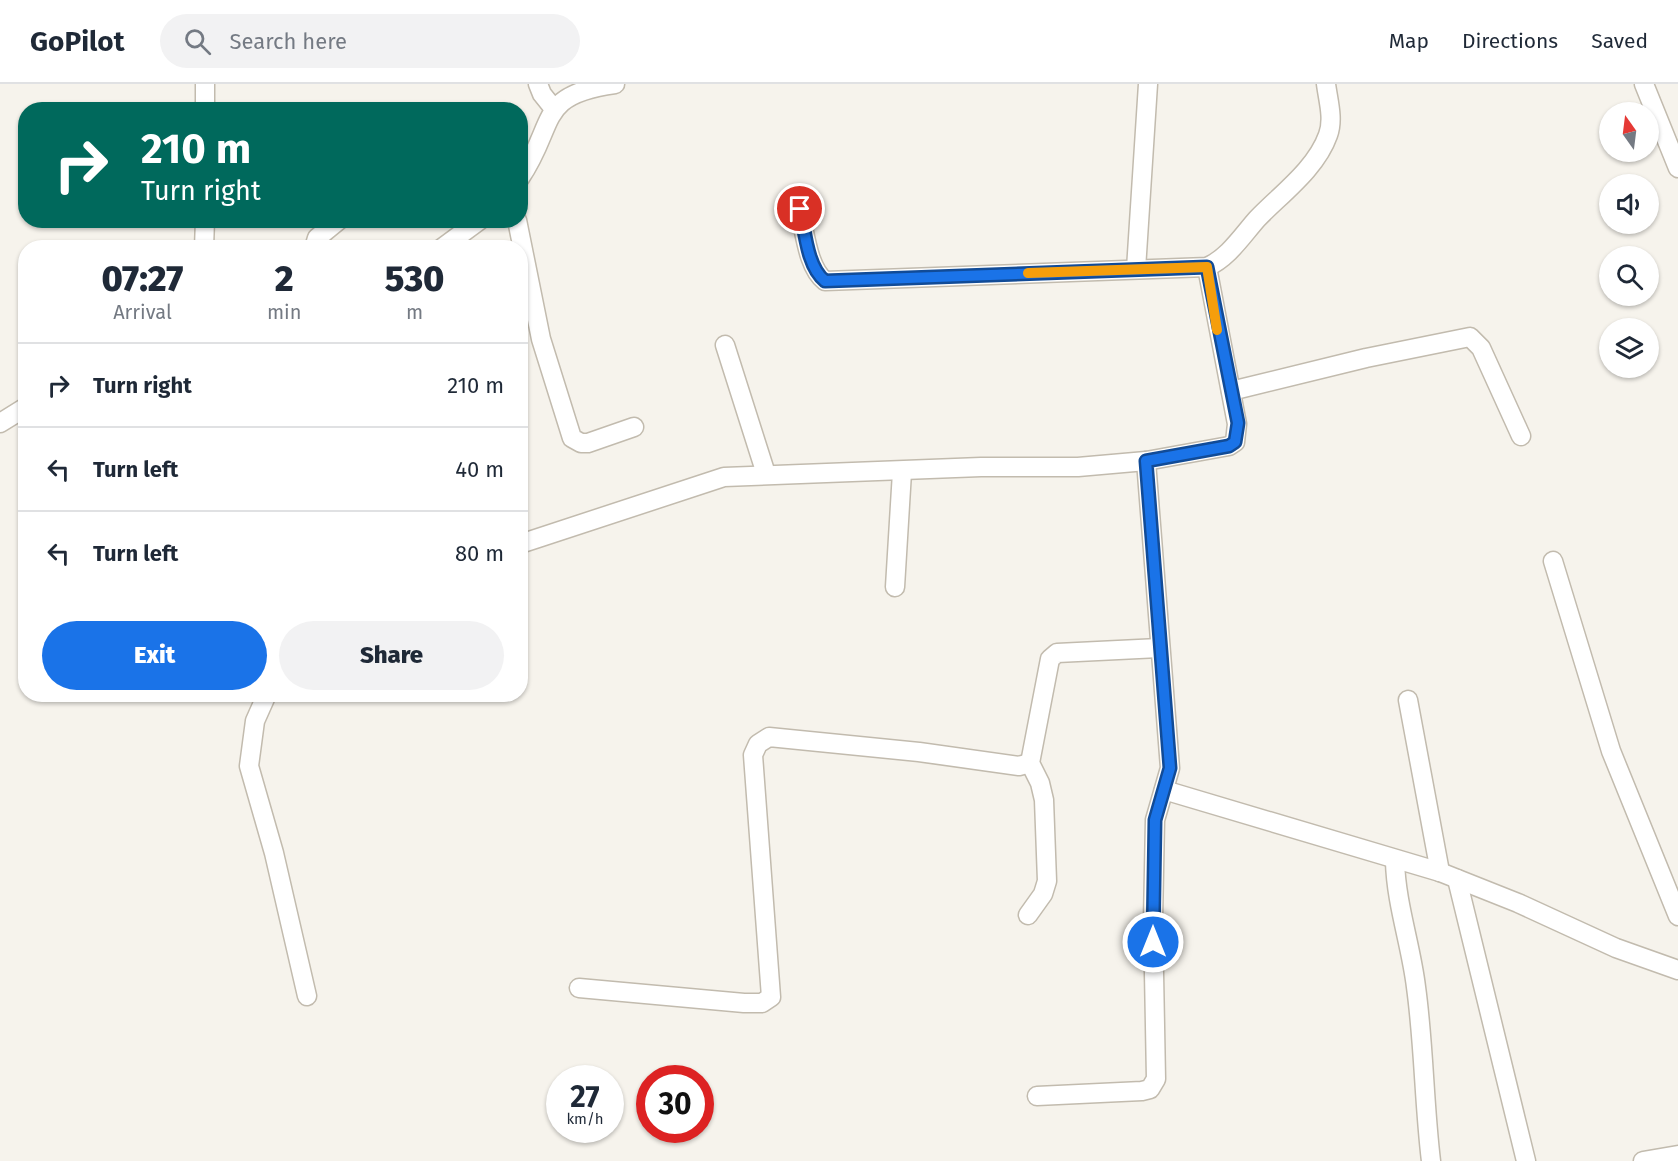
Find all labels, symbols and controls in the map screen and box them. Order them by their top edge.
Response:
search box [160,14,580,68]
text: GoPilot [30,25,124,58]
icon: search [181,25,214,58]
text: Search here [229,28,347,55]
text: Map [1389,28,1429,54]
text: Directions [1462,28,1558,54]
text: Saved [1591,28,1648,54]
north arrow [1599,102,1659,162]
map controls [1599,102,1659,378]
text: 210 m [141,124,251,174]
icon: right [42,126,120,204]
button: sound [1599,174,1659,234]
text: Turn right [141,175,261,207]
pin [774,183,825,234]
icon: arrive [783,192,816,225]
button: search [1599,246,1659,306]
text: 07:27 [101,257,183,301]
text: 2 [275,257,294,301]
text: 530 [385,257,445,301]
text: Arrival [113,300,172,324]
text: min [267,300,301,324]
text: m [406,300,423,324]
button: layers [1599,318,1659,378]
icon: right [42,369,75,402]
text: Turn right [93,372,192,399]
text: 210 m [447,372,504,399]
icon: left [42,453,75,486]
text: Turn left [93,456,178,483]
text: 40 m [455,456,504,483]
icon: left [42,537,75,570]
text: Turn left [93,540,178,567]
text: 80 m [455,540,504,567]
button: Exit [42,621,267,690]
button: Share [279,621,504,690]
position arrow [1121,910,1185,974]
speed limit sign: 30 [636,1065,714,1143]
text: 27 [570,1079,600,1115]
text: km/h [566,1110,604,1128]

